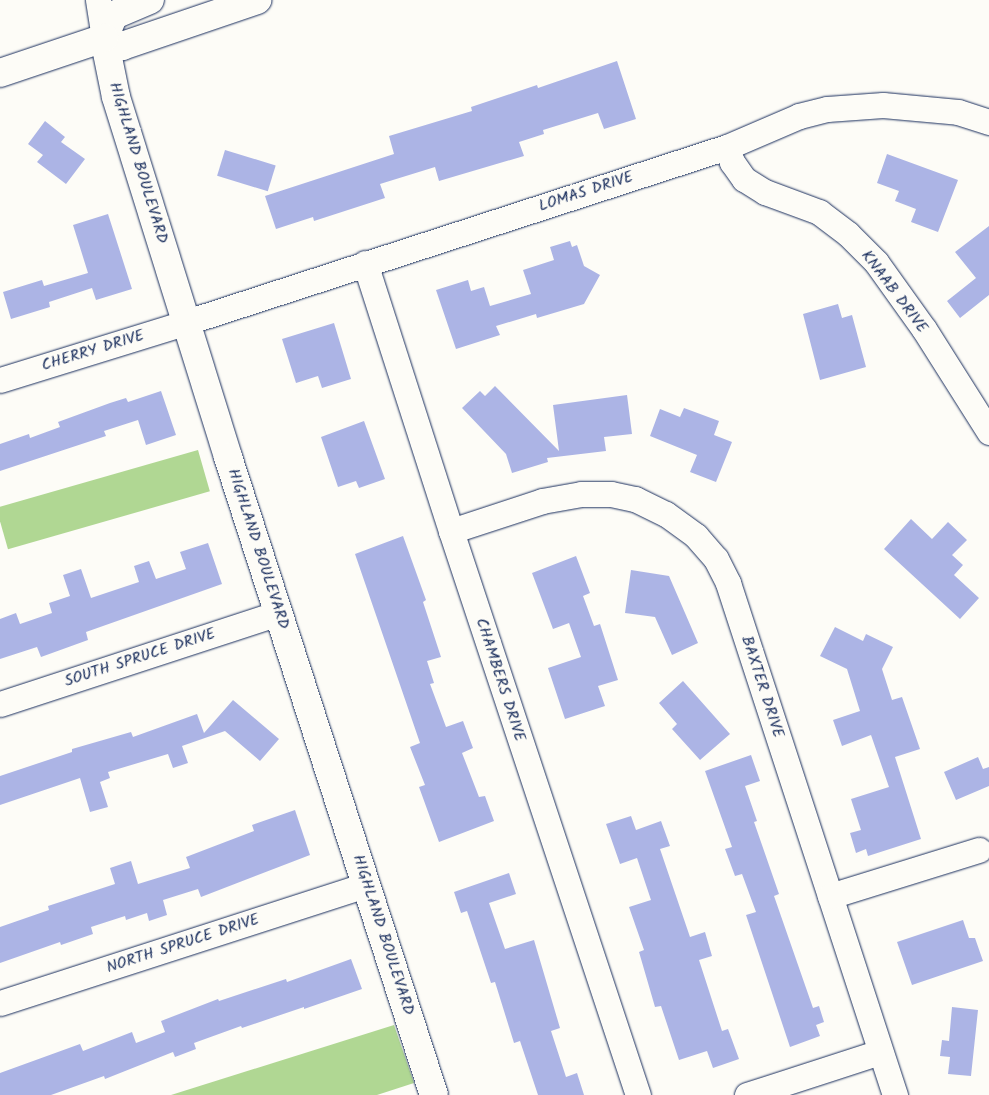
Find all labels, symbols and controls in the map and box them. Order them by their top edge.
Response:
street label: HIGHLAND BOULEVARD [104,80,172,246]
street label: LOMAS DRIVE [536,168,636,216]
street label: KNAAB DRIVE [857,247,931,337]
street label: CHERRY DRIVE [39,326,147,376]
street label: HIGHLAND BOULEVARD [223,466,293,632]
street label: CHAMBERS DRIVE [471,616,529,744]
street label: SOUTH SPRUCE DRIVE [62,625,218,691]
street label: BAXTER DRIVE [736,634,788,740]
street label: HIGHLAND BOULEVARD [348,852,418,1018]
street label: NORTH SPRUCE DRIVE [104,910,262,978]

